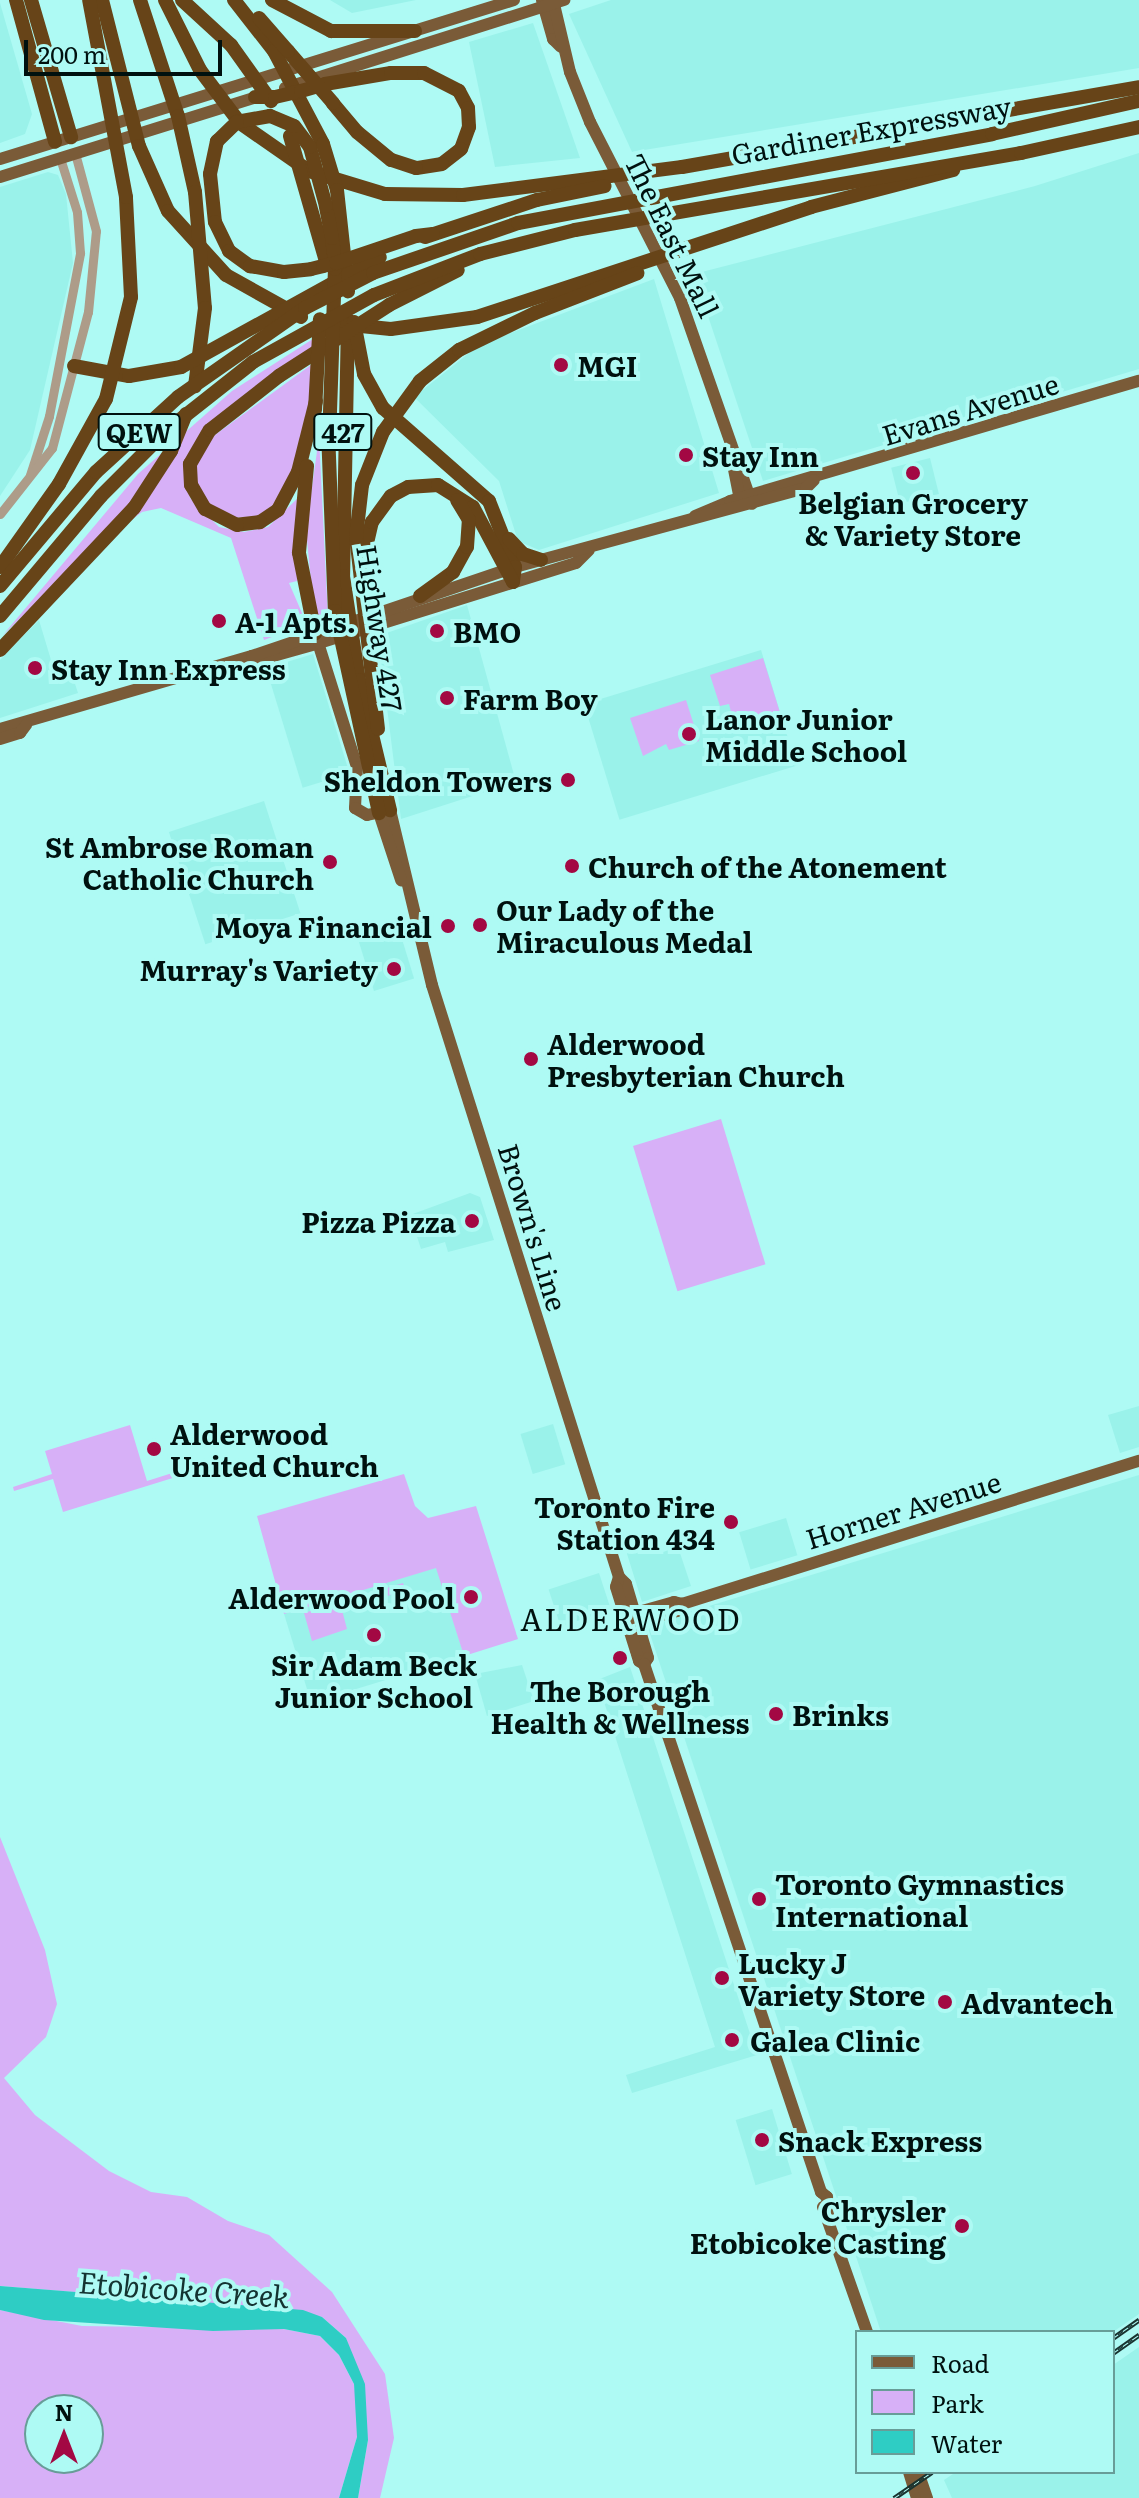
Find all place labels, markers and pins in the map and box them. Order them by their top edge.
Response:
place label: MGI [577,348,637,382]
marker: MGI [552,356,570,374]
place label: Stay Inn [702,438,819,472]
marker: Stay Inn [677,446,695,464]
marker: Belgian Grocery & Variety Store [904,464,922,482]
place label: Belgian Grocery & Variety Store [798,485,1028,551]
place label: A-1 Apts. [235,604,356,638]
marker: A-1 Apts. [210,612,228,630]
place label: BMO [453,614,521,648]
marker: BMO [428,622,446,640]
place label: Stay Inn Express [51,651,286,685]
marker: Stay Inn Express [26,659,44,677]
place label: Farm Boy [463,681,598,715]
marker: Farm Boy [438,689,456,707]
place label: Lanor Junior Middle School [705,701,907,767]
marker: Lanor Junior Middle School [680,725,698,743]
place label: Sheldon Towers [324,763,552,797]
marker: Sheldon Towers [559,771,577,789]
place label: St Ambrose Roman Catholic Church [45,829,314,895]
place label: Church of the Atonement [588,849,947,883]
marker: St Ambrose Roman Catholic Church [321,853,339,871]
marker: Church of the Atonement [563,857,581,875]
place label: Our Lady of the Miraculous Medal [496,892,753,958]
place label: Moya Financial [215,909,432,943]
marker: Our Lady of the Miraculous Medal [471,916,489,934]
marker: Moya Financial [439,917,457,935]
place label: Murray's Variety [140,952,378,986]
marker: Murray's Variety [385,960,403,978]
place label: Alderwood Presbyterian Church [547,1026,845,1092]
marker: Alderwood Presbyterian Church [522,1050,540,1068]
place label: Pizza Pizza [301,1204,456,1238]
marker: Pizza Pizza [463,1212,481,1230]
place label: Alderwood United Church [170,1416,379,1482]
marker: Alderwood United Church [145,1440,163,1458]
place label: Toronto Fire Station 434 [534,1489,715,1555]
marker: Toronto Fire Station 434 [722,1513,740,1531]
place label: Alderwood Pool [228,1580,455,1614]
marker: Alderwood Pool [462,1588,480,1606]
marker: Sir Adam Beck Junior School [365,1626,383,1644]
place label: Sir Adam Beck Junior School [271,1647,477,1713]
marker: The Borough Health & Wellness [609,1647,631,1669]
place label: The Borough Health & Wellness [491,1673,749,1739]
place label: Brinks [792,1697,889,1731]
marker: Brinks [767,1705,785,1723]
place label: Toronto Gymnastics International [775,1866,1064,1932]
marker: Toronto Gymnastics International [750,1890,768,1908]
place label: Lucky J Variety Store [738,1945,925,2011]
marker: Lucky J Variety Store [713,1969,731,1987]
place label: Advantech [961,1985,1114,2019]
marker: Advantech [936,1993,954,2011]
place label: Galea Clinic [750,2023,920,2057]
marker: Galea Clinic [721,2029,743,2051]
place label: Snack Express [778,2123,982,2157]
marker: Snack Express [753,2131,771,2149]
place label: Chrysler Etobicoke Casting [690,2193,946,2259]
marker: Chrysler Etobicoke Casting [953,2217,971,2235]

